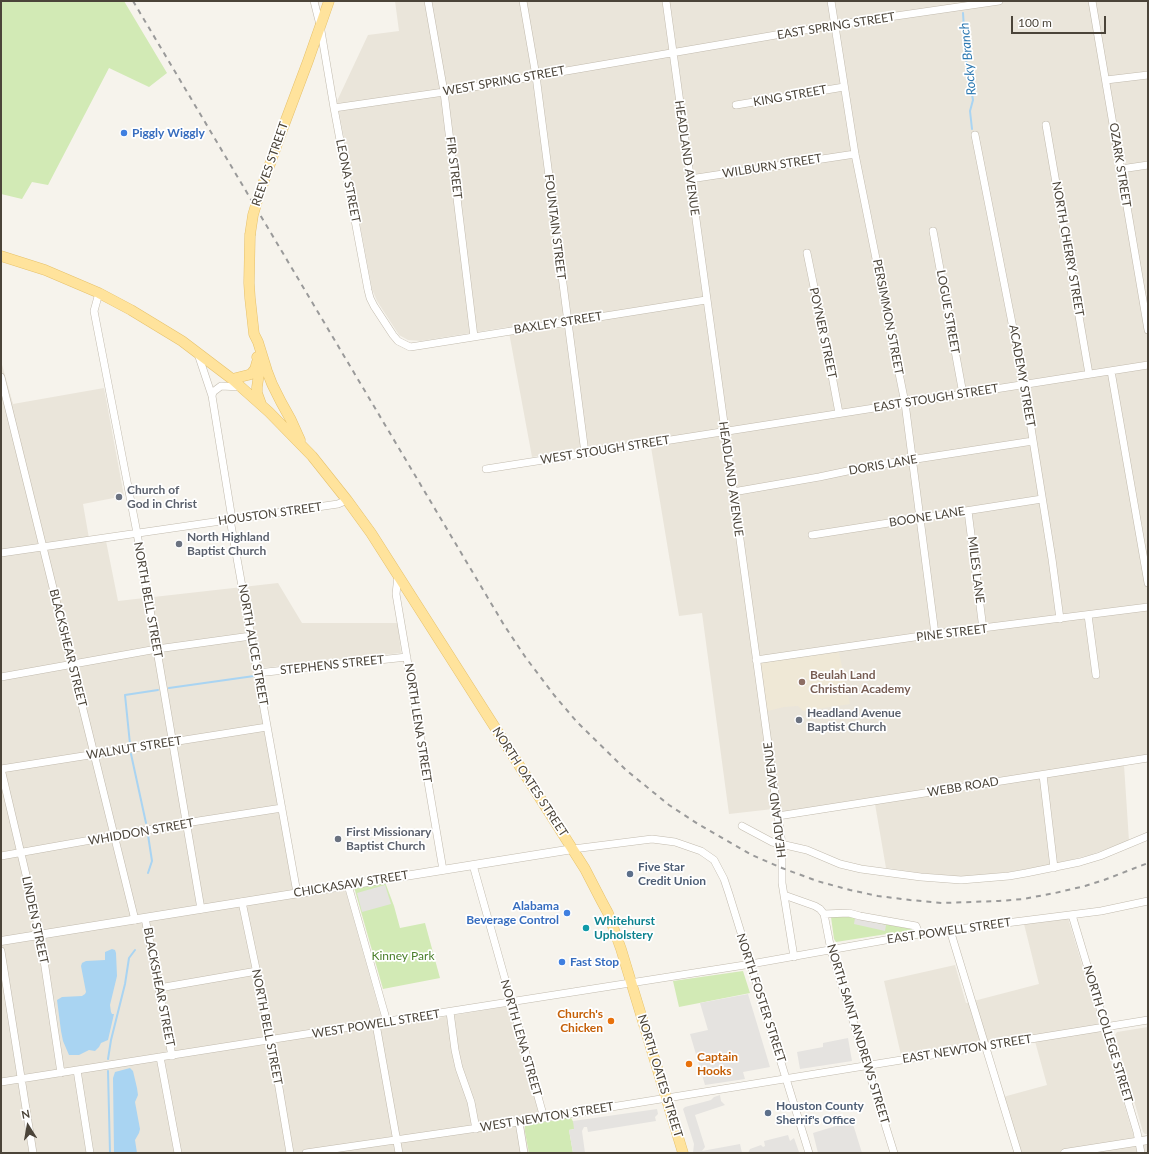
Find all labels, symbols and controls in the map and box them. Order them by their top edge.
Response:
scale bar [1013,8,1108,34]
street label: EAST SPRING STREET [776,10,896,42]
text: 100 m [1018,15,1052,30]
water label: Rocky Branch [956,22,980,96]
street label: WEST SPRING STREET [442,63,566,99]
street label: KING STREET [752,82,828,110]
street label: HEADLAND AVENUE [672,99,702,217]
street label: REEVES STREET [249,120,291,208]
street label: OZARK STREET [1106,122,1134,208]
place label: Piggly Wiggly [132,126,205,140]
marker: Piggly Wiggly [119,128,129,138]
street label: FIR STREET [443,136,465,200]
street label: LEONA STREET [333,138,363,224]
street label: WILBURN STREET [721,151,823,181]
street label: FOUNTAIN STREET [541,173,569,281]
street label: NORTH CHERRY STREET [1049,180,1087,318]
street label: PERSIMMON STREET [870,258,906,376]
street label: LOGUE STREET [934,269,962,355]
street label: POYNER STREET [806,286,840,380]
street label: BAXLEY STREET [513,309,603,337]
street label: ACADEMY STREET [1006,324,1038,428]
street label: EAST STOUGH STREET [872,381,1000,415]
street label: HEADLAND AVENUE [716,420,746,538]
street label: WEST STOUGH STREET [539,433,671,467]
street label: DORIS LANE [847,452,919,478]
place label: Church of God in Christ [127,483,197,511]
marker: Church of God in Christ [114,492,124,502]
street label: HOUSTON STREET [217,500,323,528]
street label: BOONE LANE [888,504,966,530]
place label: North Highland Baptist Church [187,530,270,558]
street label: MILES LANE [965,536,987,604]
marker: North Highland Baptist Church [174,539,184,549]
street label: NORTH BELL STREET [131,541,165,659]
street label: NORTH ALICE STREET [235,583,271,707]
street label: BLACKSHEAR STREET [46,587,90,709]
street label: PINE STREET [915,621,989,645]
street label: STEPHENS STREET [279,652,385,678]
street label: NORTH LENA STREET [401,662,435,784]
place label: Beulah Land Christian Academy [810,668,910,696]
marker: Beulah Land Christian Academy [797,677,807,687]
place label: Headland Avenue Baptist Church [807,706,901,734]
marker: Headland Avenue Baptist Church [794,715,804,725]
street label: NORTH OATES STREET [489,725,571,839]
street label: WALNUT STREET [85,733,183,763]
street label: HEADLAND AVENUE [761,741,789,859]
street label: WEBB ROAD [926,774,1000,800]
street label: WHIDDON STREET [87,816,195,848]
place label: First Missionary Baptist Church [346,825,431,853]
marker: First Missionary Baptist Church [333,834,343,844]
place label: Five Star Credit Union [638,860,706,888]
street label: CHICKASAW STREET [293,868,409,900]
marker: Five Star Credit Union [625,869,635,879]
street label: LINDEN STREET [19,875,51,965]
place label: Alabama Beverage Control [466,899,559,927]
marker: Alabama Beverage Control [562,908,572,918]
place label: Whitehurst Upholstery [594,914,655,942]
street label: EAST POWELL STREET [886,915,1012,947]
marker: Whitehurst Upholstery [581,923,591,933]
street label: BLACKSHEAR STREET [140,926,178,1048]
street label: NORTH FOSTER STREET [733,932,789,1064]
street label: NORTH SAINT ANDREWS STREET [824,942,892,1126]
park label: Kinney Park [371,949,435,963]
place label: Fast Stop [570,955,619,969]
marker: Fast Stop [557,957,567,967]
street label: NORTH COLLEGE STREET [1080,964,1136,1104]
street label: NORTH BELL STREET [249,968,285,1086]
street label: NORTH LENA STREET [497,978,545,1098]
street label: WEST POWELL STREET [311,1007,441,1041]
place label: Church's Chicken [557,1007,603,1035]
street label: NORTH OATES STREET [634,1013,686,1139]
marker: Church's Chicken [606,1016,616,1026]
street label: EAST NEWTON STREET [901,1032,1033,1066]
place label: Captain Hooks [697,1050,738,1078]
marker: Captain Hooks [684,1059,694,1069]
street label: WEST NEWTON STREET [479,1099,615,1135]
place label: Houston County Sherrif's Office [776,1099,864,1127]
north arrow [8,1106,48,1146]
text: N [20,1107,31,1121]
marker: Houston County Sherrif's Office [763,1108,773,1118]

